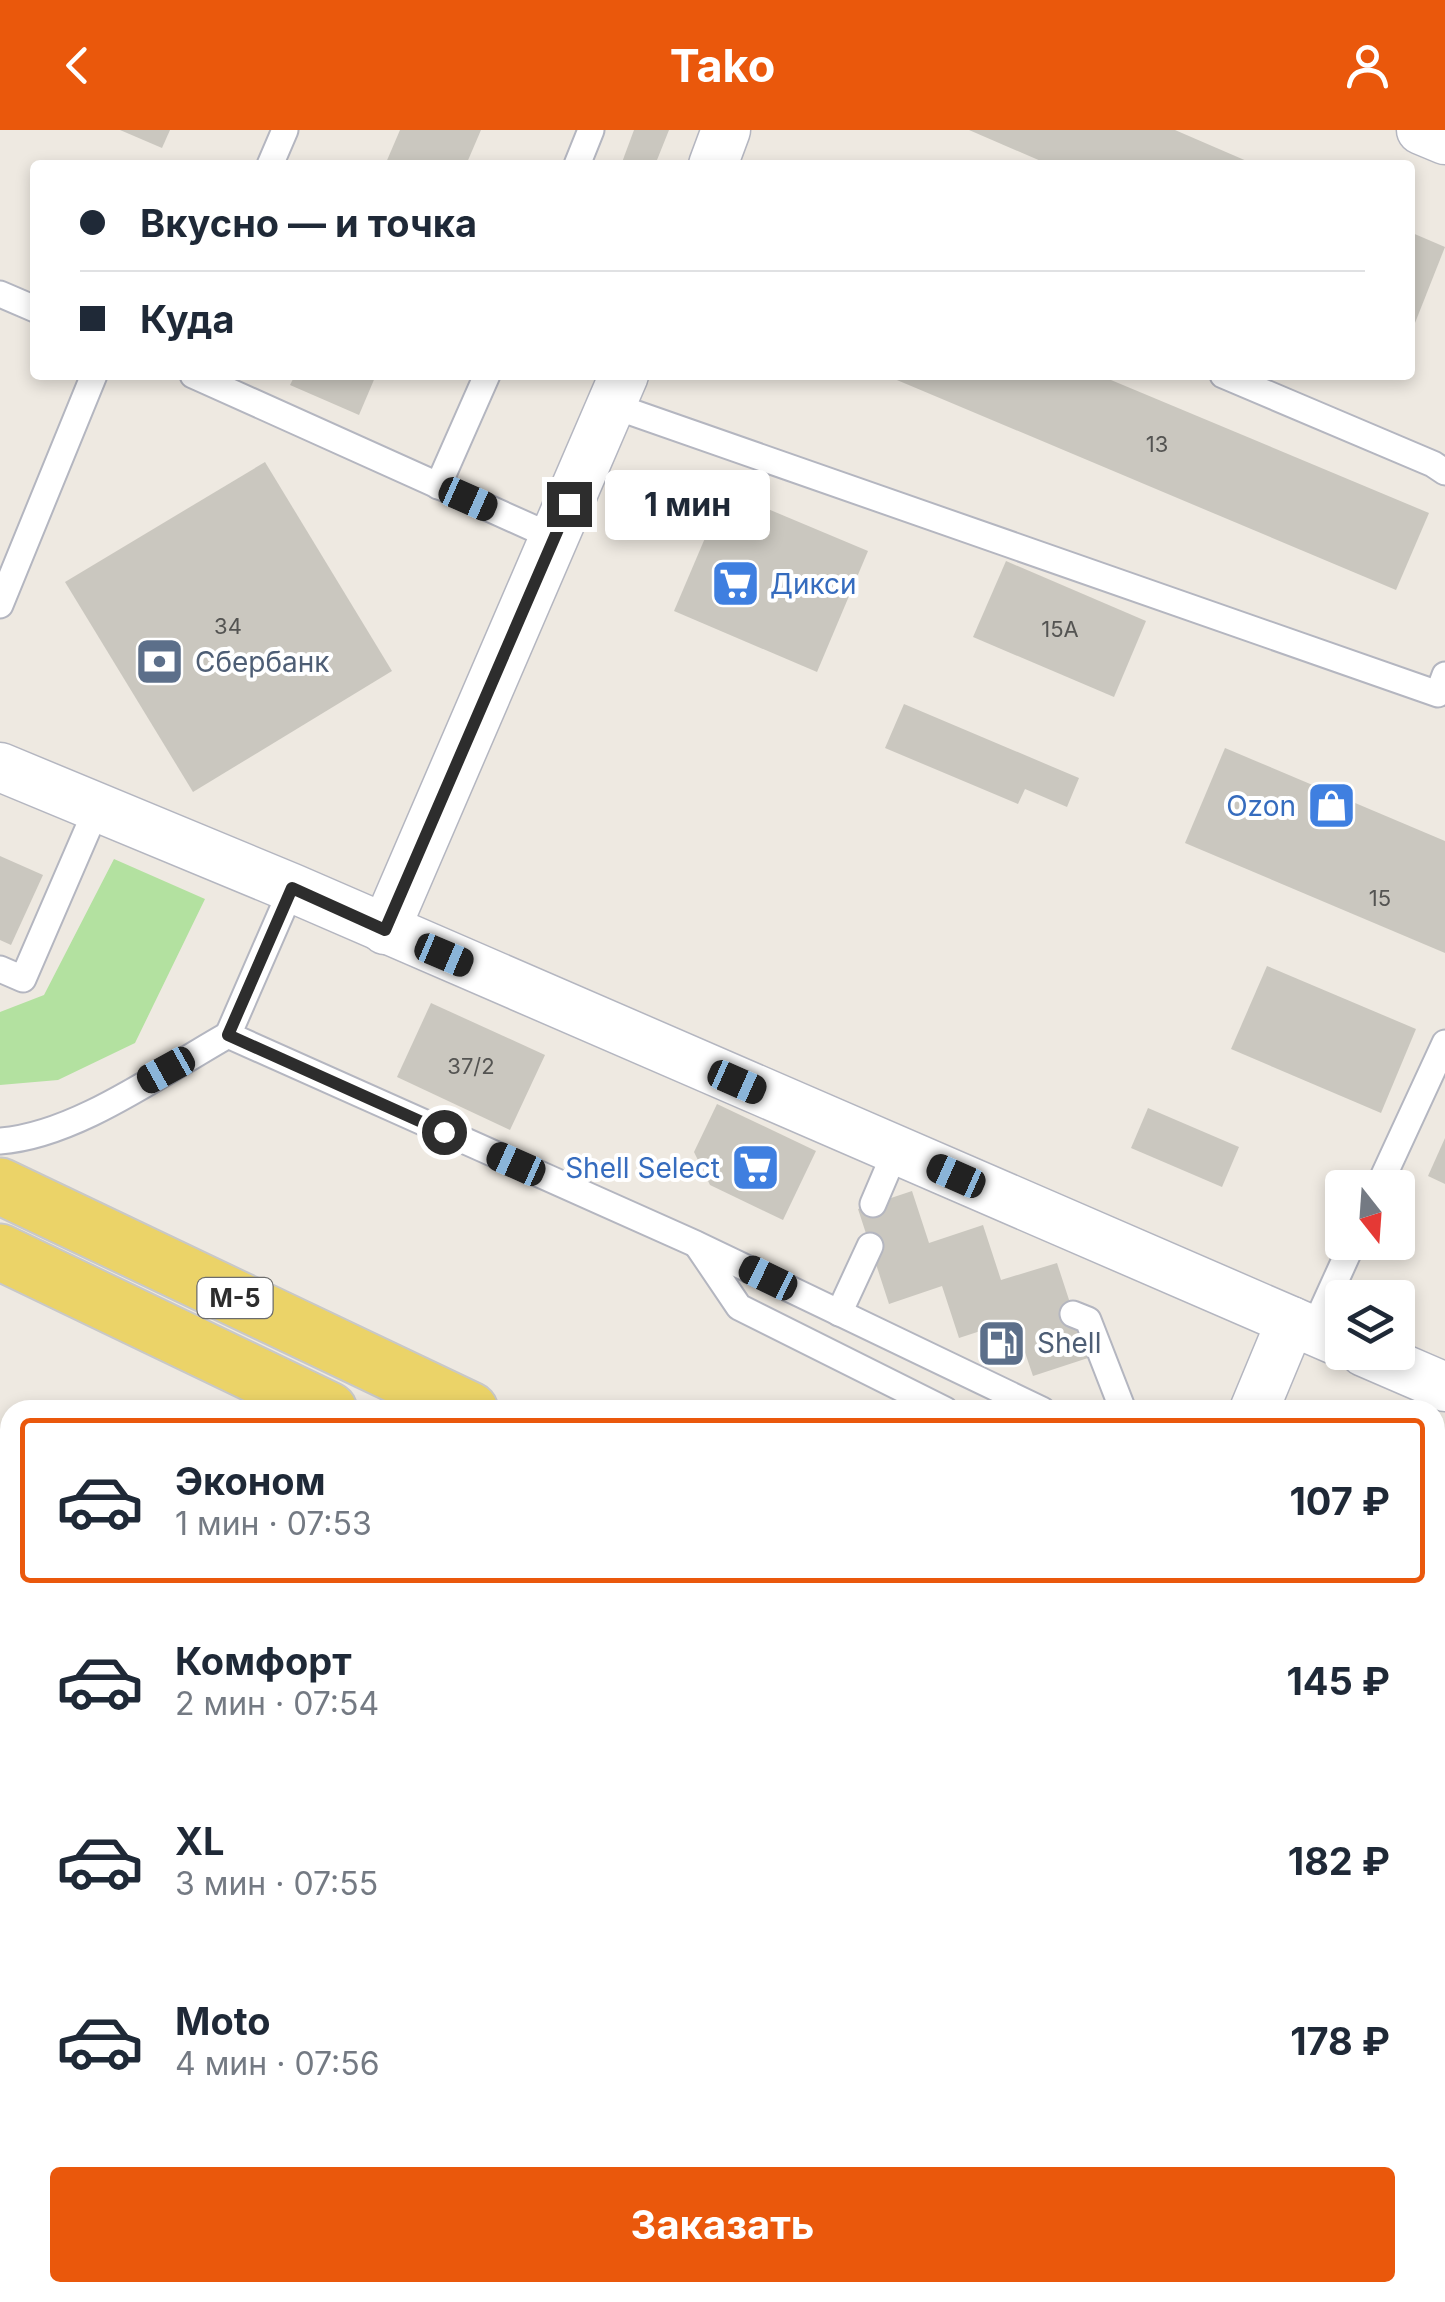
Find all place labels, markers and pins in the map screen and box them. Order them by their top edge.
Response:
supermarket icon: Дикси [709,558,761,610]
place label: Дикси [770,567,857,601]
bank icon: Сбербанк [134,636,186,688]
place label: Сбербанк [195,645,330,679]
shop icon: Ozon [1305,780,1357,832]
place label: Ozon [1226,789,1296,823]
supermarket icon: Shell Select [729,1142,781,1194]
place label: Shell Select [565,1151,720,1185]
fuel station icon: Shell [976,1317,1028,1369]
place label: Shell [1037,1326,1101,1360]

